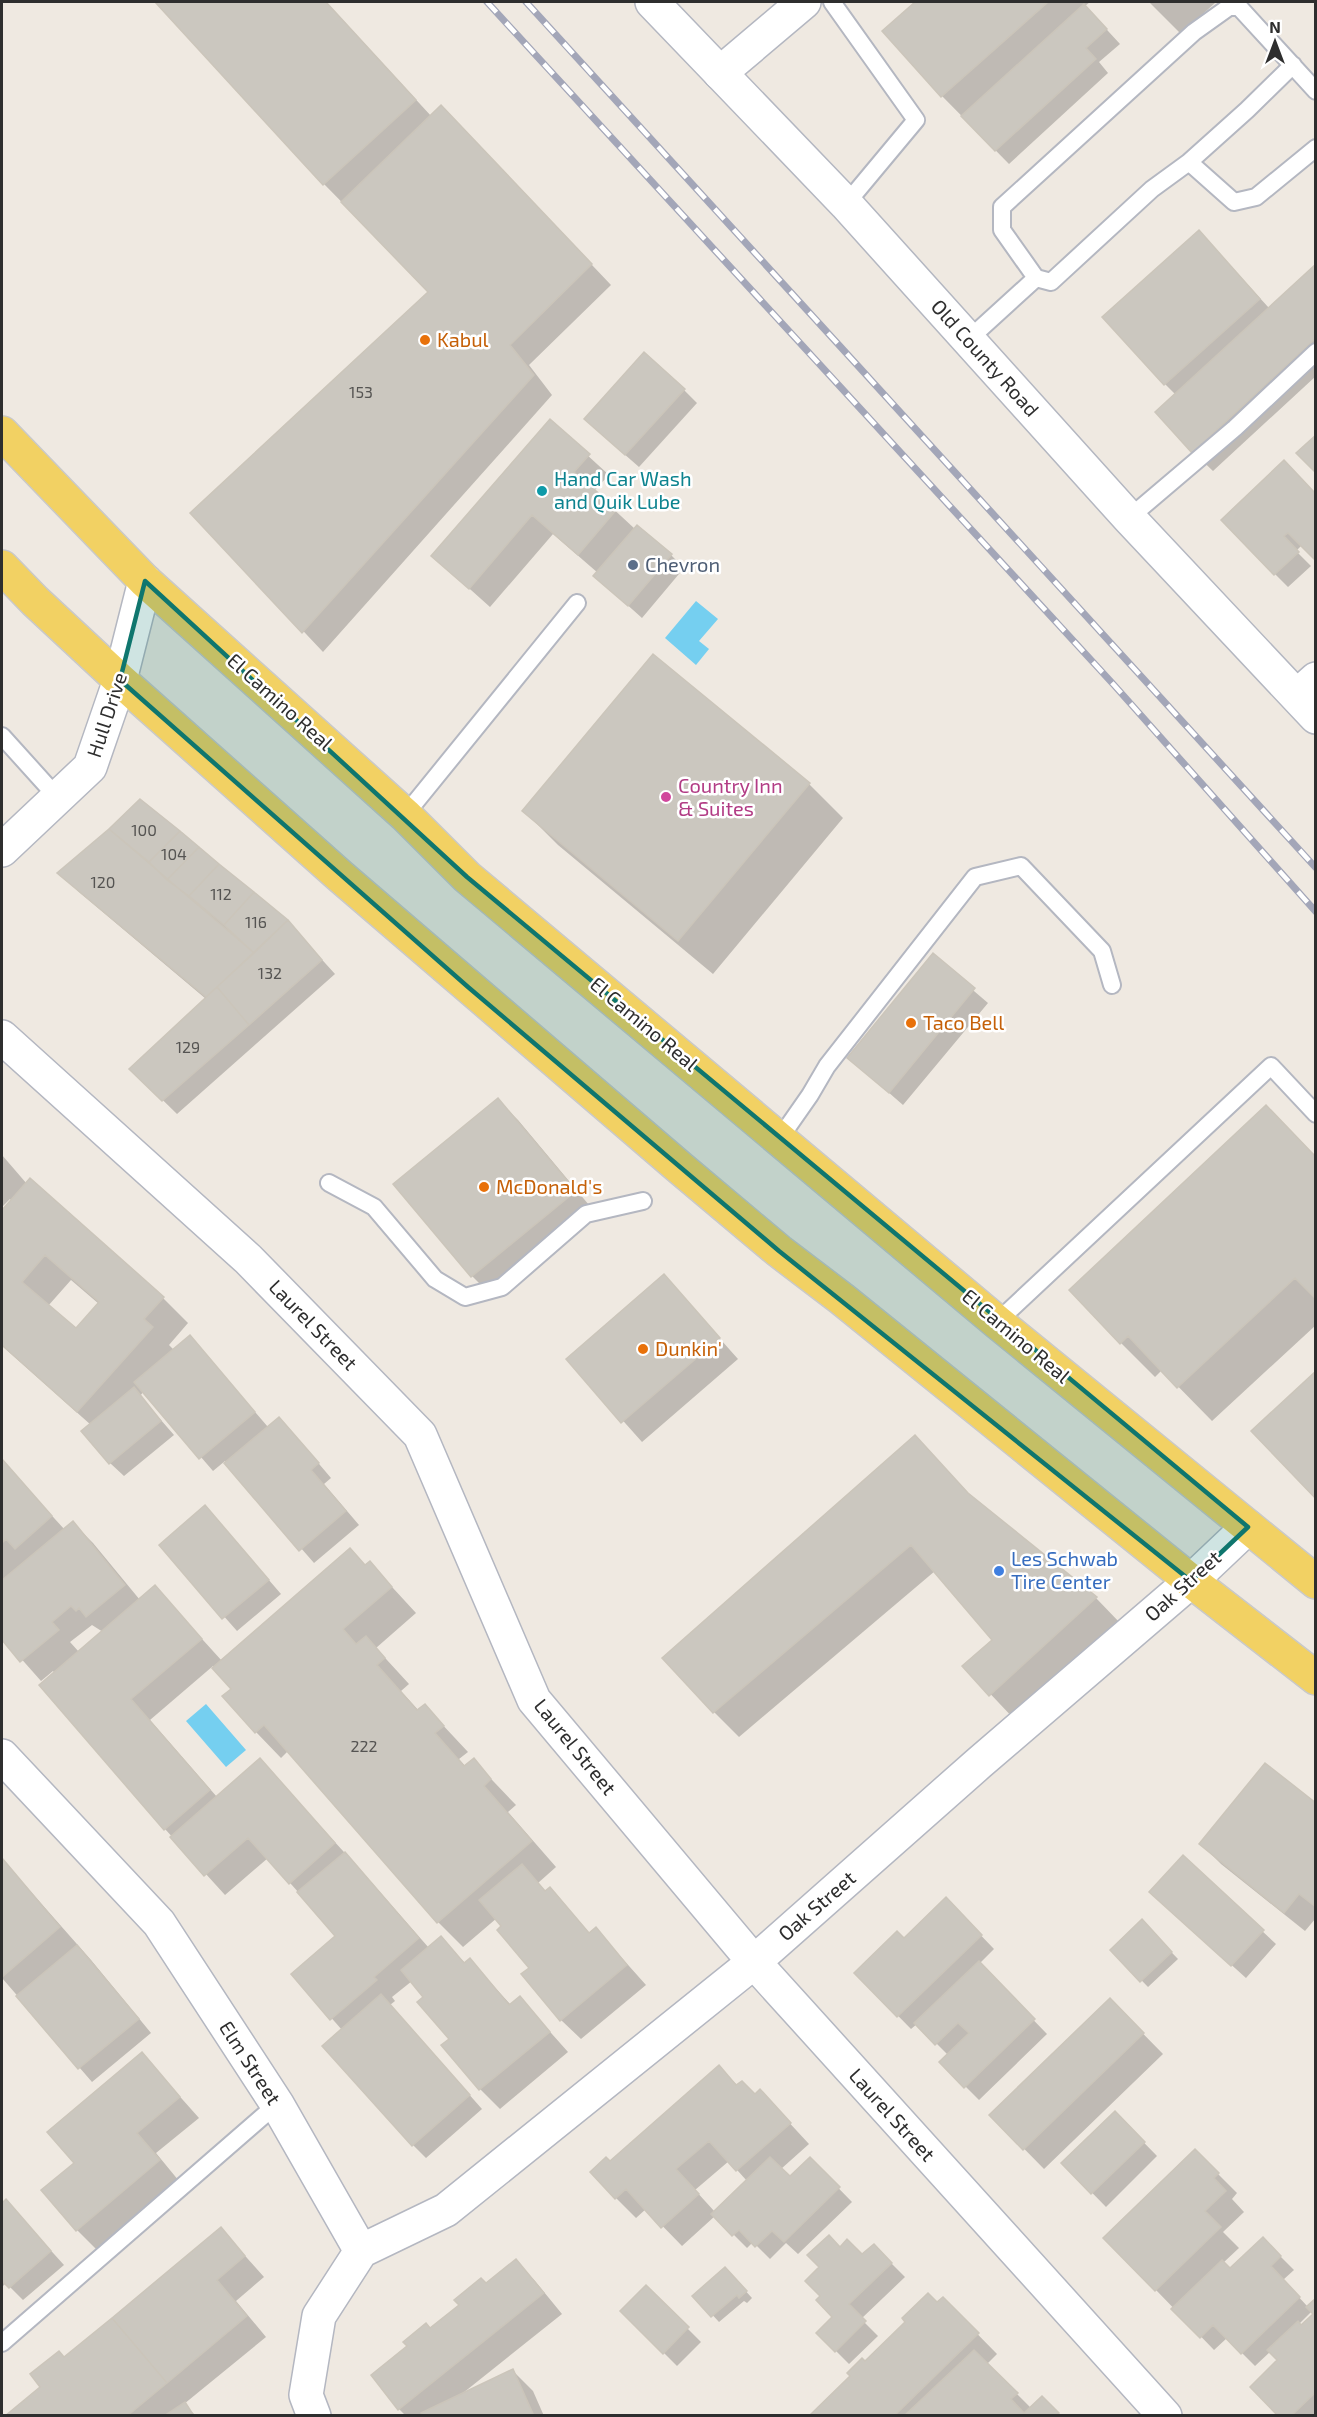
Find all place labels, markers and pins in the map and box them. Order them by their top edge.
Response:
place label: Kabul [437,327,489,351]
marker: Kabul [418,333,432,347]
place label: Hand Car Wash and Quik Lube [554,466,692,513]
marker: Hand Car Wash and Quik Lube [535,484,549,498]
place label: Chevron [645,552,720,576]
marker: Chevron [626,558,640,572]
place label: Country Inn & Suites [678,773,783,820]
marker: Country Inn & Suites [659,790,673,804]
place label: Taco Bell [923,1010,1004,1034]
marker: Taco Bell [904,1016,918,1030]
place label: McDonald's [496,1174,602,1198]
marker: McDonald's [477,1180,491,1194]
place label: Dunkin' [655,1336,722,1360]
marker: Dunkin' [636,1342,650,1356]
place label: Les Schwab Tire Center [1011,1546,1118,1593]
marker: Les Schwab Tire Center [992,1564,1006,1578]

